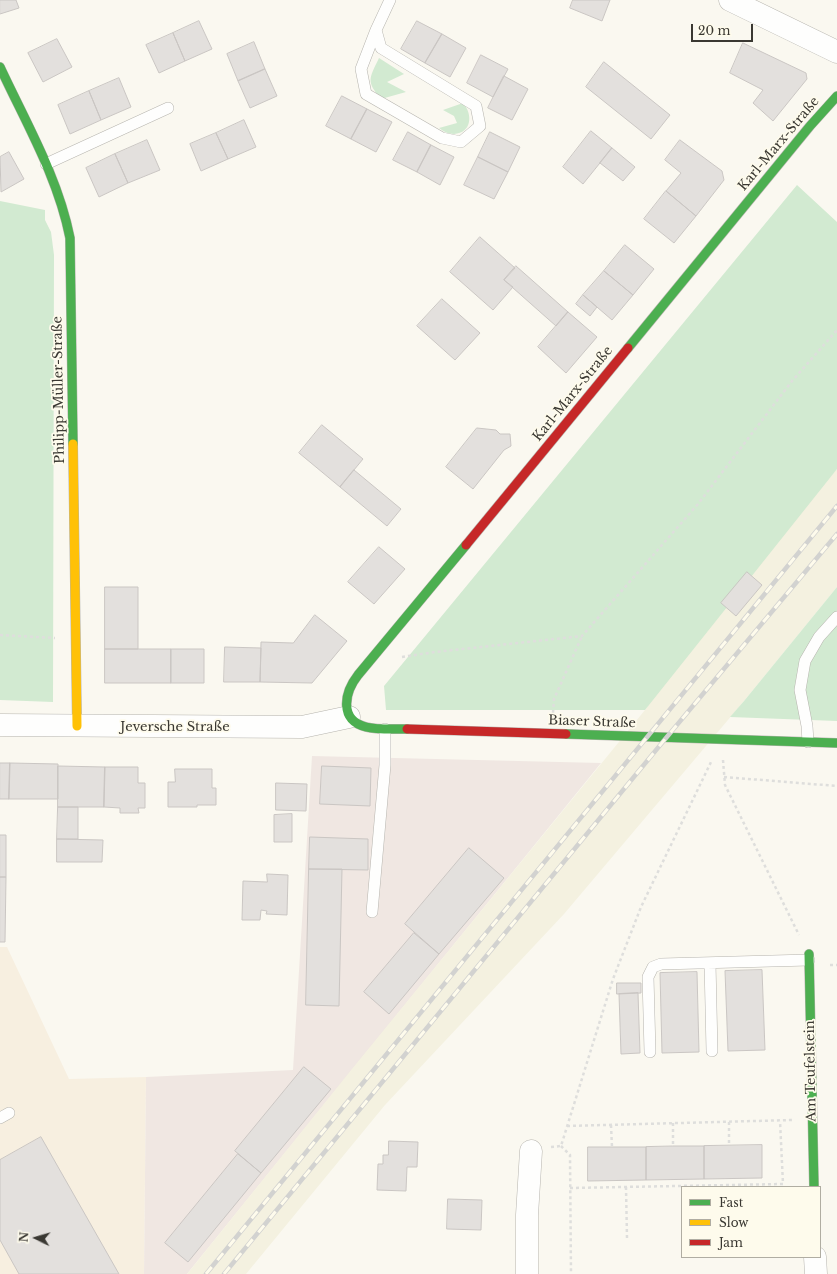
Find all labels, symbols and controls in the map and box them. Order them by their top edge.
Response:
scale bar [693,16,755,42]
text: 20 m [698,23,730,38]
street label: Karl-Marx-Straße [735,94,823,194]
street label: Philipp-Müller-Straße [50,316,68,464]
street label: Karl-Marx-Straße [530,343,616,445]
street label: Biaser Straße [548,713,636,731]
street label: Jeversche Straße [120,719,230,735]
street label: Am Teufelstein [802,1020,820,1122]
legend [681,1186,821,1258]
text: Fast [719,1195,743,1210]
text: Slow [719,1215,748,1230]
north arrow [16,1218,56,1258]
text: N [17,1231,31,1243]
text: Jam [719,1235,743,1250]

